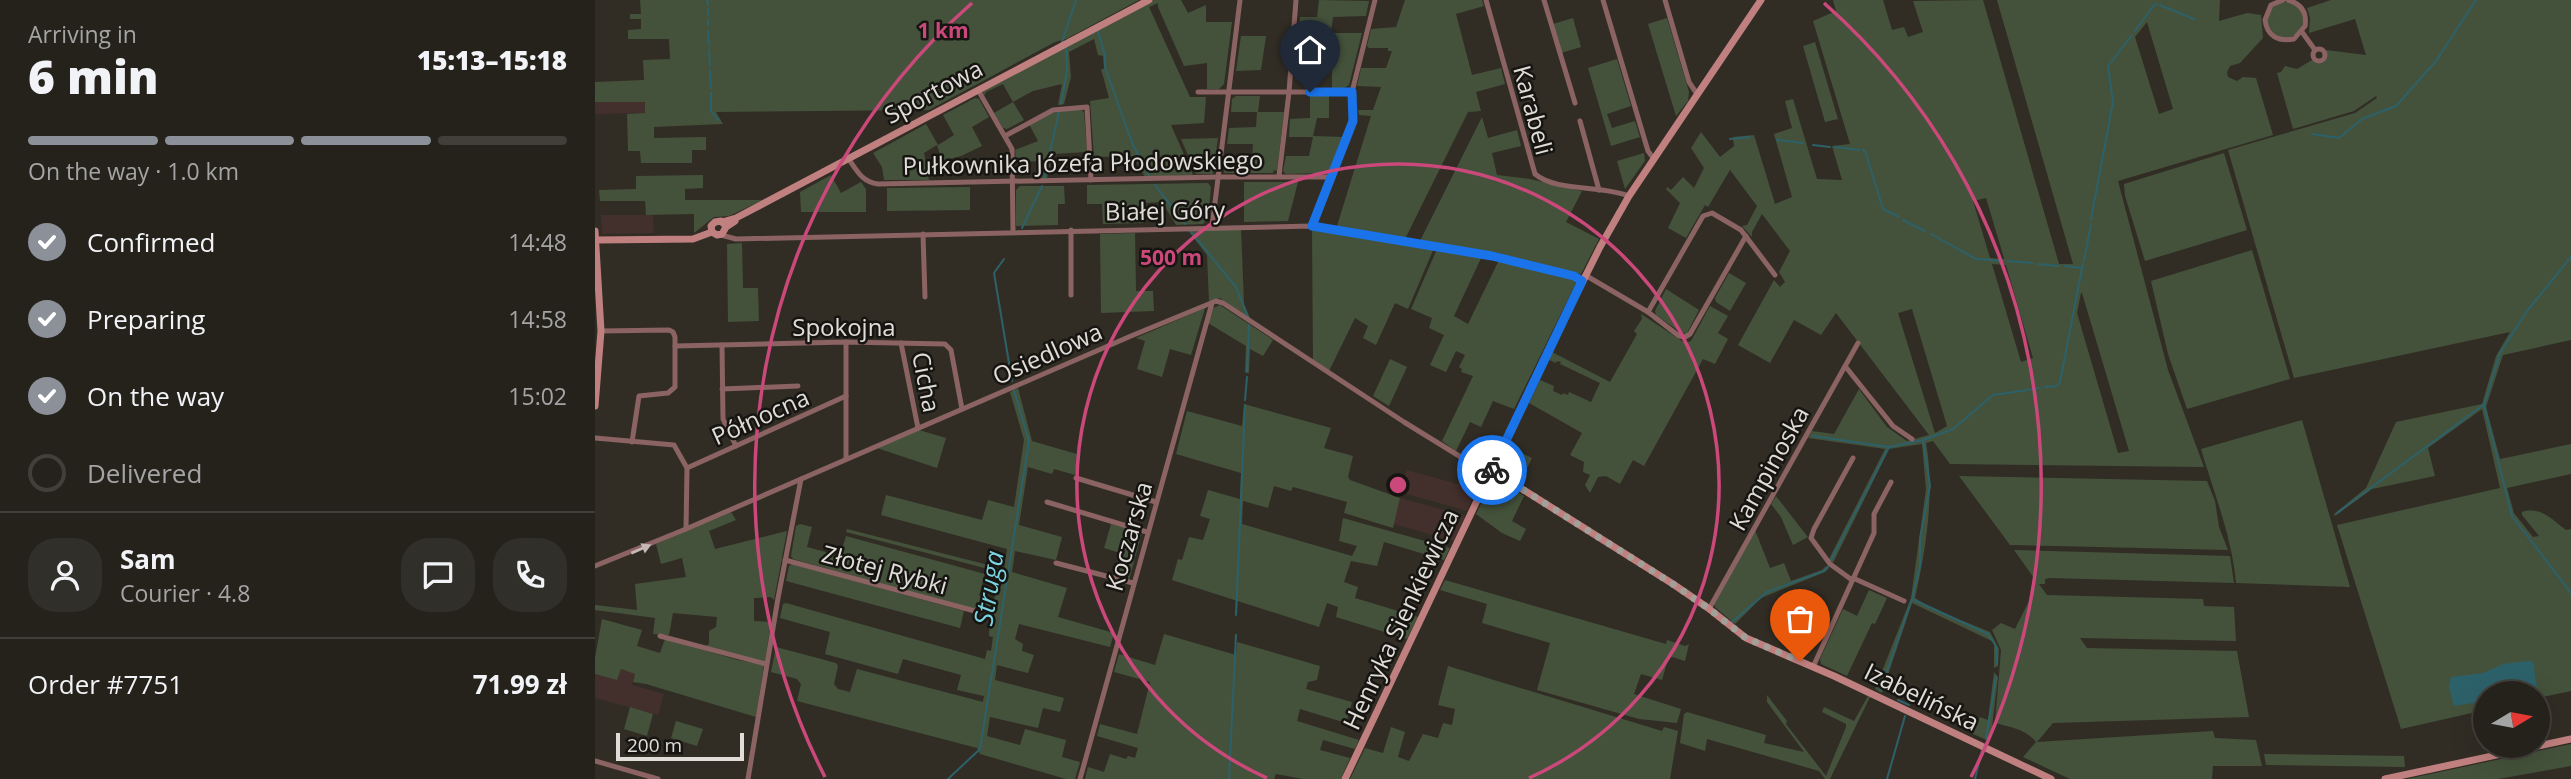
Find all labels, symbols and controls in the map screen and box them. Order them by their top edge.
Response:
text: 1 km [917,16,969,44]
text: Arriving in [28,18,137,50]
pin [1280,20,1340,92]
icon: home [1291,31,1329,69]
text: 15:13–15:18 [417,42,567,78]
text: 6 min [28,45,159,107]
street label: Sportowa [878,51,988,131]
street label: Karabeli [1506,62,1562,158]
street label: Pułkownika Józefa Płodowskiego [902,142,1264,182]
text: On the way · 1.0 km [28,155,239,187]
street label: Białej Góry [1104,192,1226,228]
icon: check [28,223,66,261]
text: Confirmed [87,224,215,260]
text: 14:48 [508,226,567,258]
text: 500 m [1140,243,1202,271]
icon: check [28,300,66,338]
text: Preparing [87,301,205,337]
text: 14:58 [508,303,567,335]
street label: Spokojna [792,310,896,343]
street label: Osiedlowa [987,314,1107,392]
street label: Cicha [905,349,949,415]
icon: check [28,377,66,415]
text: On the way [87,378,224,414]
text: 15:02 [508,380,567,412]
street label: Północna [706,380,814,452]
street label: Kampinoska [1720,400,1816,536]
courier [1457,435,1527,505]
icon: bike [1473,451,1511,489]
text: Delivered [87,455,202,491]
centre of rings [1386,473,1410,497]
street label: Koczarska [1097,477,1159,595]
street label: Henryka Sienkiewicza [1334,503,1466,735]
street label: Złotej Rybki [819,536,951,602]
button: person [28,538,102,612]
button: chat [401,538,475,612]
button: phone [493,538,567,612]
text: Sam [120,541,176,577]
one-way arrow [631,543,652,554]
water label: Struga [964,548,1012,628]
text: Courier · 4.8 [120,577,250,609]
pin [1770,589,1830,661]
icon: bag [1781,600,1819,638]
street label: Izabelińska [1859,654,1985,738]
text: Order #7751 [28,666,183,702]
text: 71.99 zł [473,666,567,702]
north arrow [2473,681,2550,758]
map controls [2473,681,2550,758]
scale bar [616,730,744,762]
text: 200 m [627,732,682,758]

